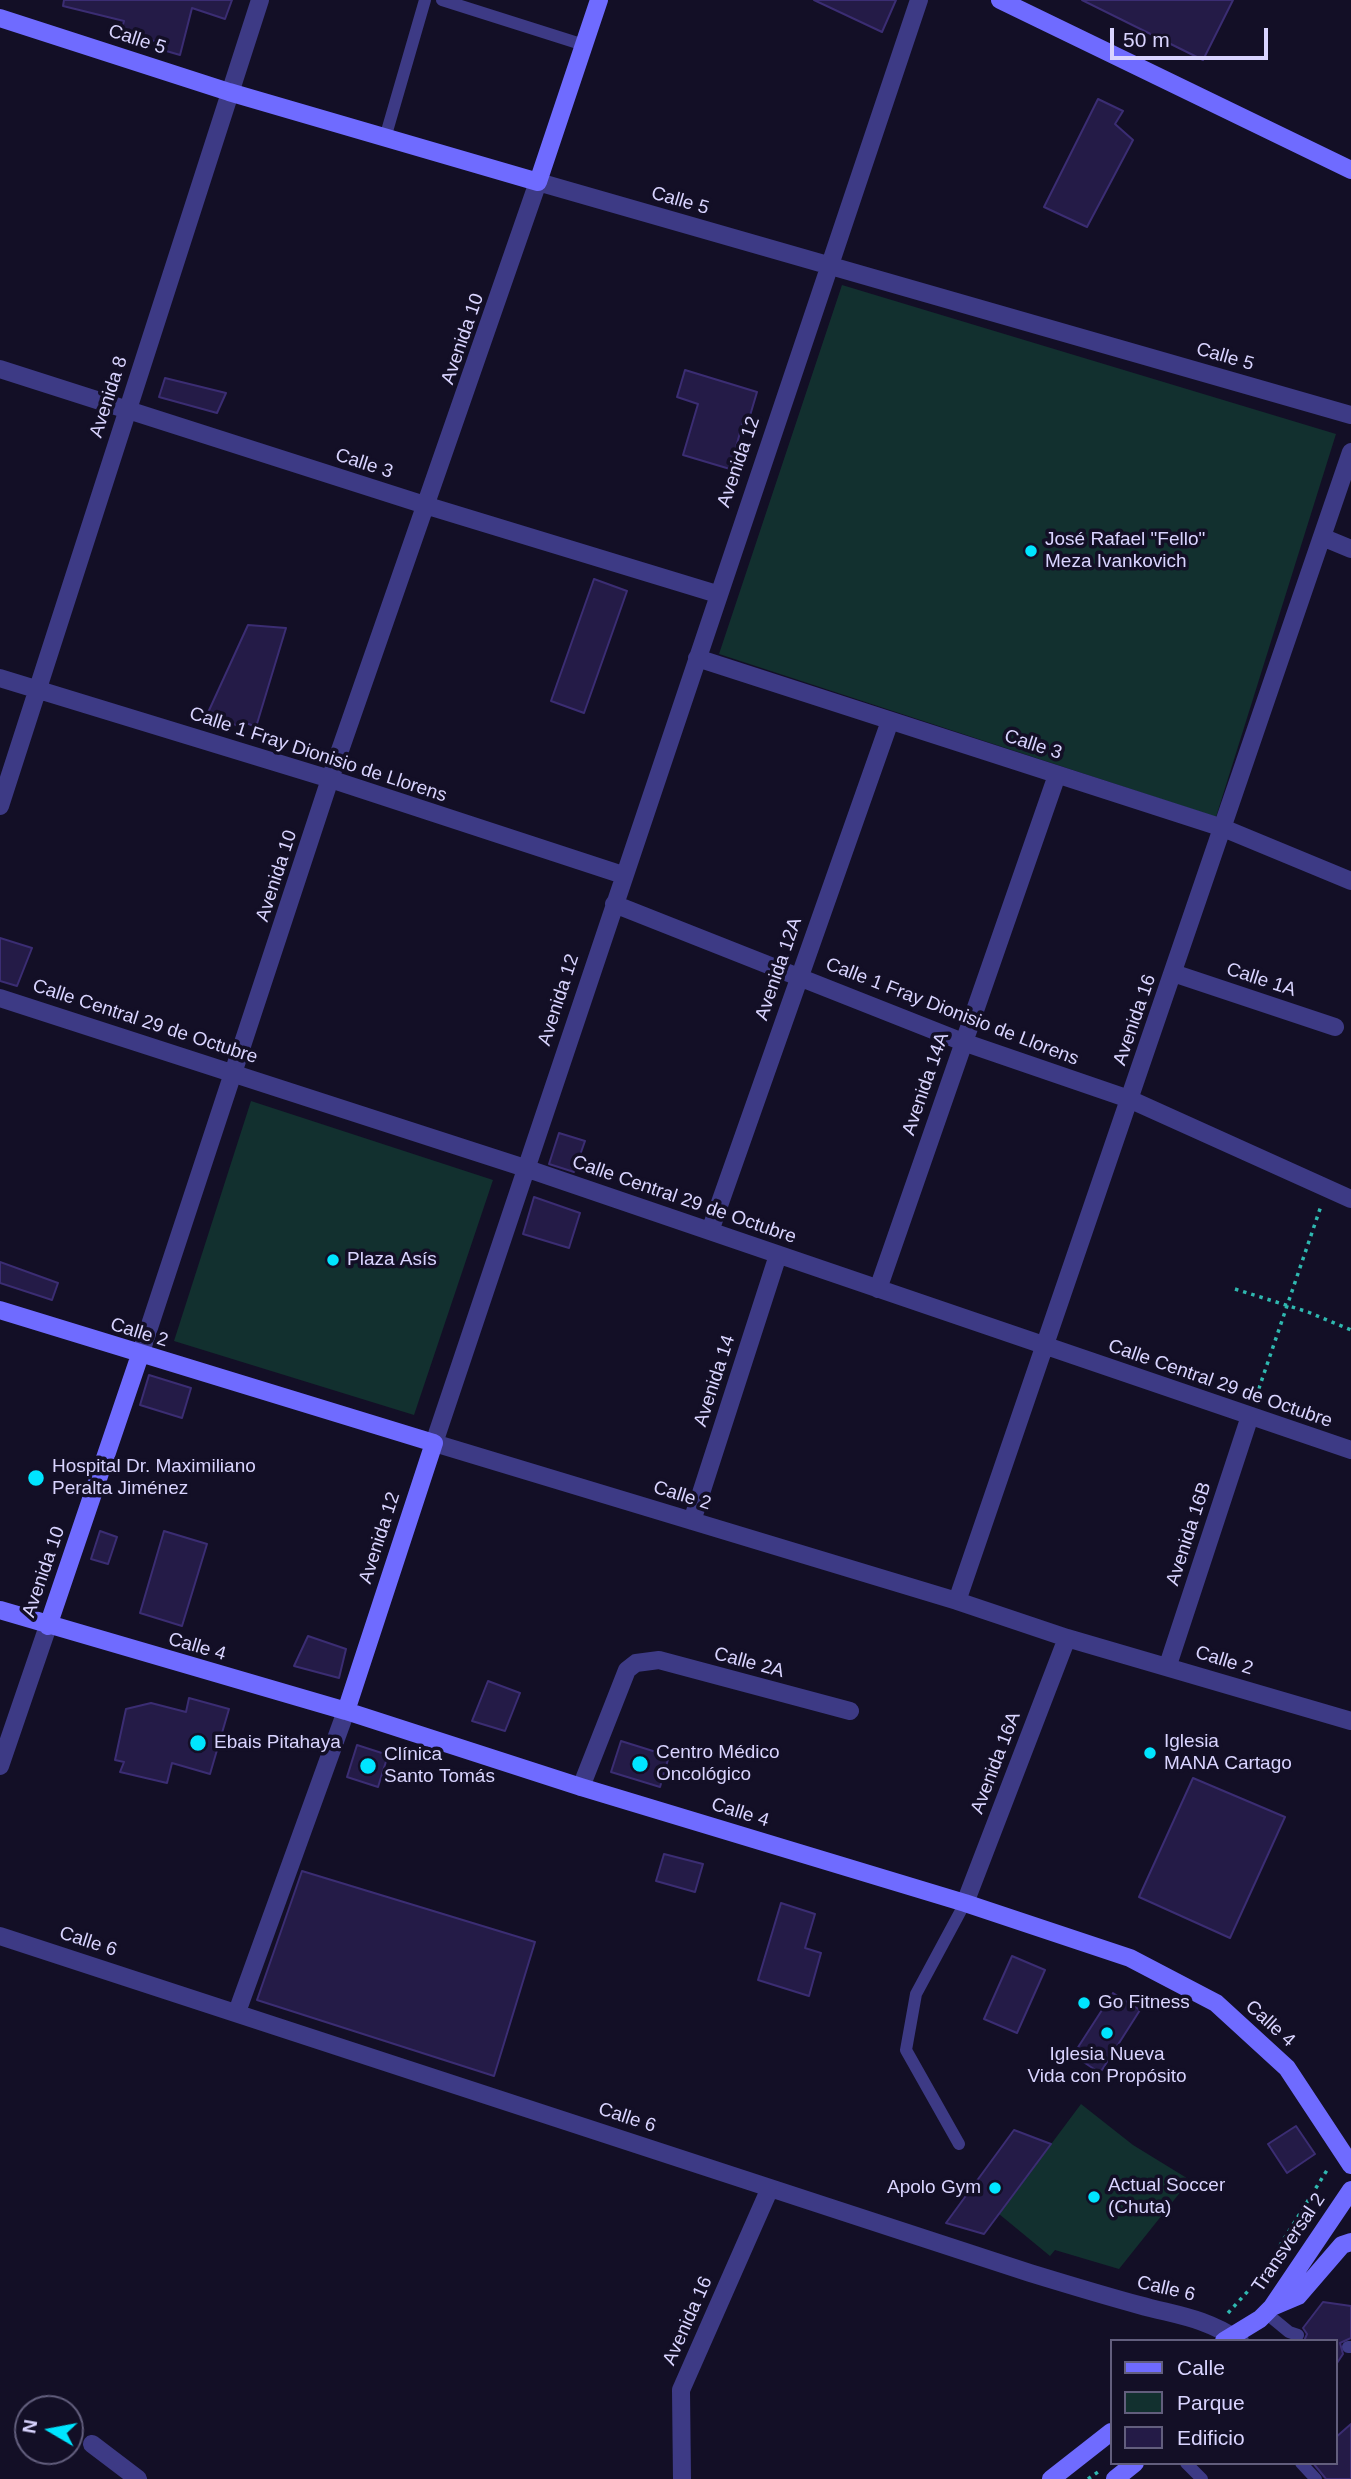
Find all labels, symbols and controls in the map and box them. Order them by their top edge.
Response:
scale bar [1113,14,1270,58]
street label: Calle 5 [105,20,169,60]
text: 50 m [1123,28,1170,51]
street label: Calle 5 [648,182,712,220]
street label: Avenida 10 [437,291,489,387]
street label: Calle 5 [1193,338,1257,376]
street label: Avenida 8 [85,353,133,441]
street label: Avenida 12 [713,414,765,510]
street label: Calle 3 [332,444,396,484]
place label: José Rafael "Fello" Meza Ivankovich [1045,529,1205,573]
marker: José Rafael "Fello" Meza Ivankovich [1023,543,1039,559]
street label: Calle 1 Fray Dionisio de Llorens [186,703,450,807]
street label: Calle 3 [1001,725,1065,765]
street label: Avenida 10 [252,827,302,925]
street label: Avenida 12A [751,915,807,1023]
street label: Avenida 12 [534,951,584,1049]
street label: Calle 1 Fray Dionisio de Llorens [822,953,1082,1071]
street label: Calle 1A [1223,958,1299,1002]
street label: Avenida 16 [1109,972,1161,1068]
street label: Calle Central 29 de Octubre [29,975,261,1069]
street label: Avenida 14A [898,1030,954,1138]
street label: Calle Central 29 de Octubre [569,1151,799,1249]
place label: Plaza Asís [347,1249,437,1271]
marker: Plaza Asís [325,1252,341,1268]
street label: Calle 2 [107,1313,171,1353]
street label: Avenida 14 [690,1332,740,1430]
street label: Calle Central 29 de Octubre [1105,1335,1335,1433]
place label: Hospital Dr. Maximiliano Peralta Jiménez [52,1456,256,1500]
marker: Hospital Dr. Maximiliano Peralta Jiménez [26,1468,46,1488]
street label: Calle 2 [650,1476,714,1516]
street label: Avenida 16B [1162,1479,1216,1589]
street label: Avenida 12 [355,1489,405,1587]
street label: Avenida 10 [18,1524,70,1620]
street label: Calle 4 [165,1628,229,1666]
street label: Calle 2 [1192,1641,1256,1681]
street label: Calle 2A [711,1643,787,1683]
street label: Avenida 16A [966,1709,1026,1817]
place label: Iglesia MANA Cartago [1164,1731,1292,1775]
place label: Ebais Pitahaya [214,1732,341,1754]
marker: Ebais Pitahaya [188,1733,208,1753]
place label: Centro Médico Oncológico [656,1742,780,1786]
place label: Clínica Santo Tomás [384,1744,495,1788]
marker: Iglesia MANA Cartago [1142,1745,1158,1761]
marker: Centro Médico Oncológico [630,1754,650,1774]
marker: Clínica Santo Tomás [358,1756,378,1776]
street label: Calle 4 [708,1793,772,1833]
street label: Calle 6 [56,1922,120,1962]
place label: Go Fitness [1098,1992,1190,2014]
marker: Go Fitness [1076,1995,1092,2011]
street label: Calle 4 [1240,1996,1300,2052]
marker: Iglesia Nueva Vida con Propósito [1099,2025,1115,2041]
place label: Iglesia Nueva Vida con Propósito [1027,2044,1187,2088]
street label: Calle 6 [595,2098,659,2138]
place label: Actual Soccer (Chuta) [1108,2175,1225,2219]
place label: Apolo Gym [887,2177,981,2199]
marker: Apolo Gym [987,2180,1003,2196]
marker: Actual Soccer (Chuta) [1086,2189,1102,2205]
street label: Transversal 2 [1248,2189,1330,2297]
street label: Calle 6 [1135,2271,1197,2307]
street label: Avenida 16 [658,2273,718,2369]
legend [1110,2339,1337,2465]
text: Calle [1177,2356,1225,2379]
text: Parque [1177,2391,1245,2414]
north arrow [14,2395,84,2465]
text: N [18,2418,41,2435]
text: Edificio [1177,2426,1245,2449]

